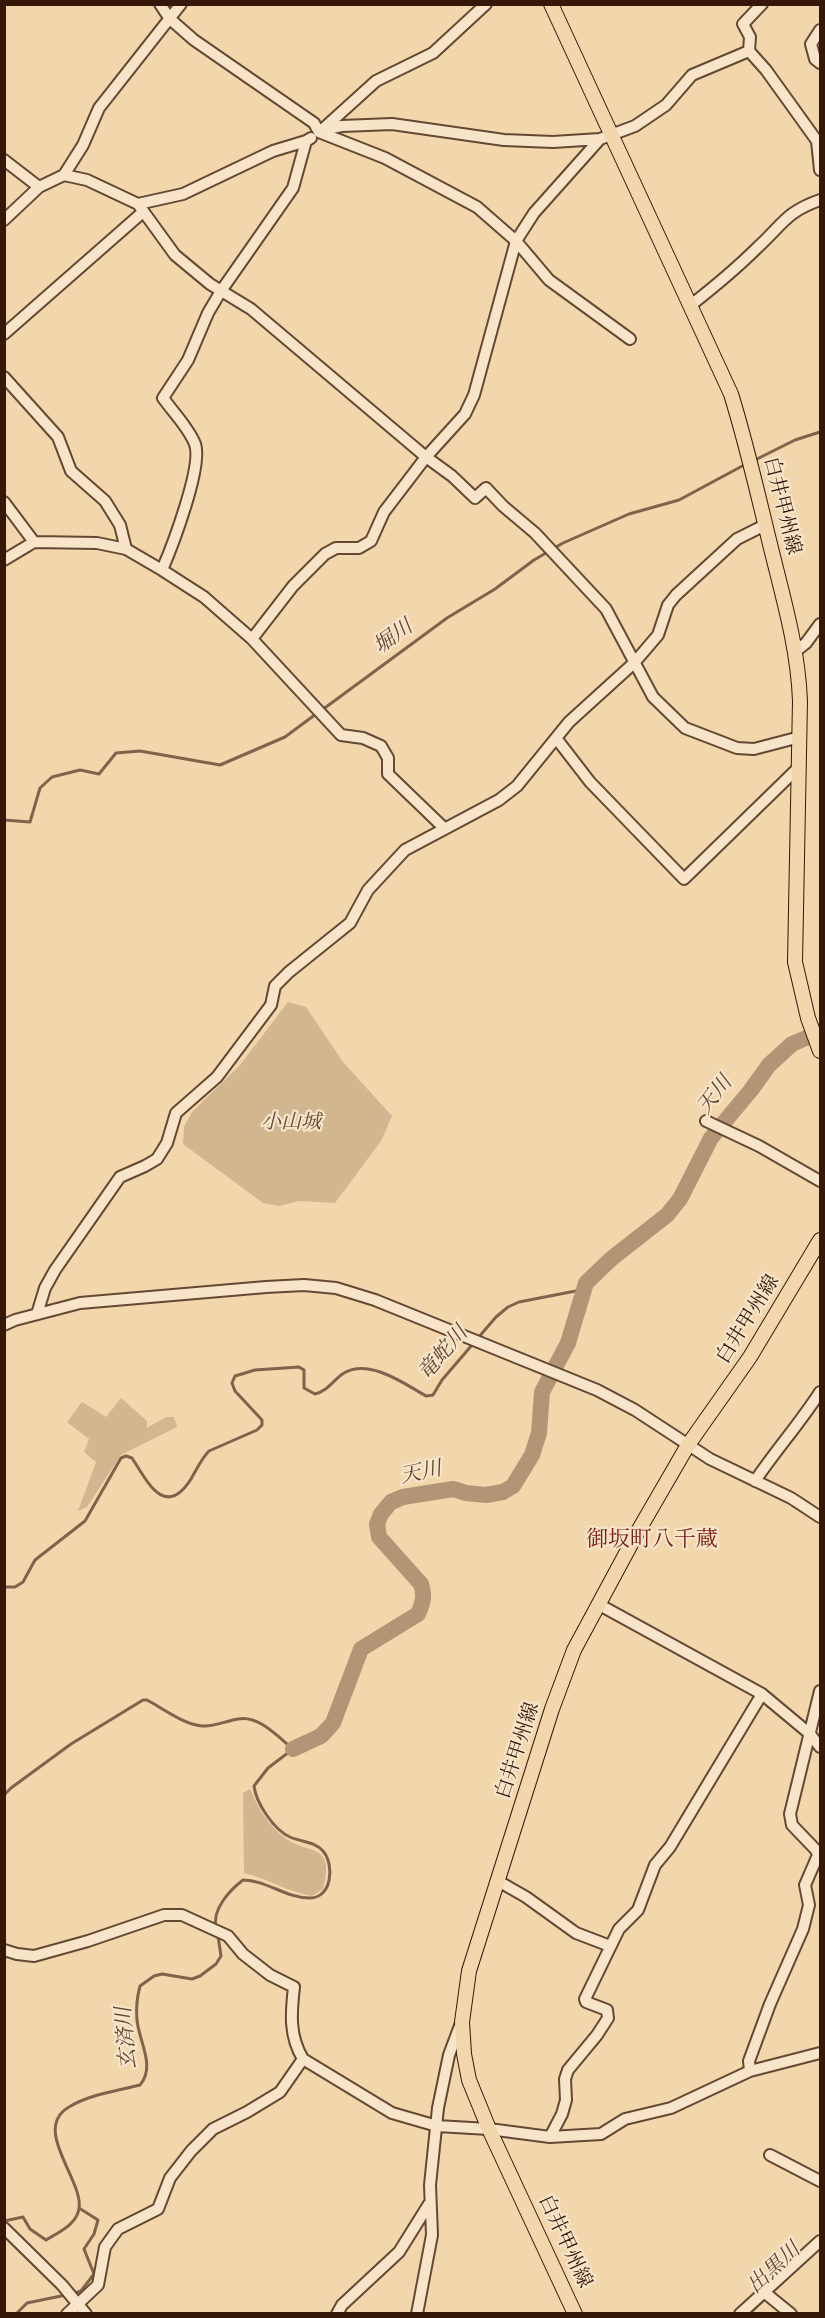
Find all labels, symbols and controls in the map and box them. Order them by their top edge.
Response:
street label: 白井甲州線 [757,455,805,557]
water label: 堀川 [370,615,418,661]
water label: 天川 [693,1072,739,1120]
park label: 小山城 [261,1112,321,1136]
street label: 白井甲州線 [712,1271,786,1369]
water label: 竜蛇川 [414,1322,474,1386]
water label: 天川 [398,1457,444,1491]
district label: 御坂町八千蔵 [586,1528,718,1554]
street label: 白井甲州線 [492,1700,546,1802]
water label: 玄済川 [113,2006,143,2070]
street label: 白井甲州線 [532,2192,596,2292]
water label: 出黒川 [743,2238,807,2300]

